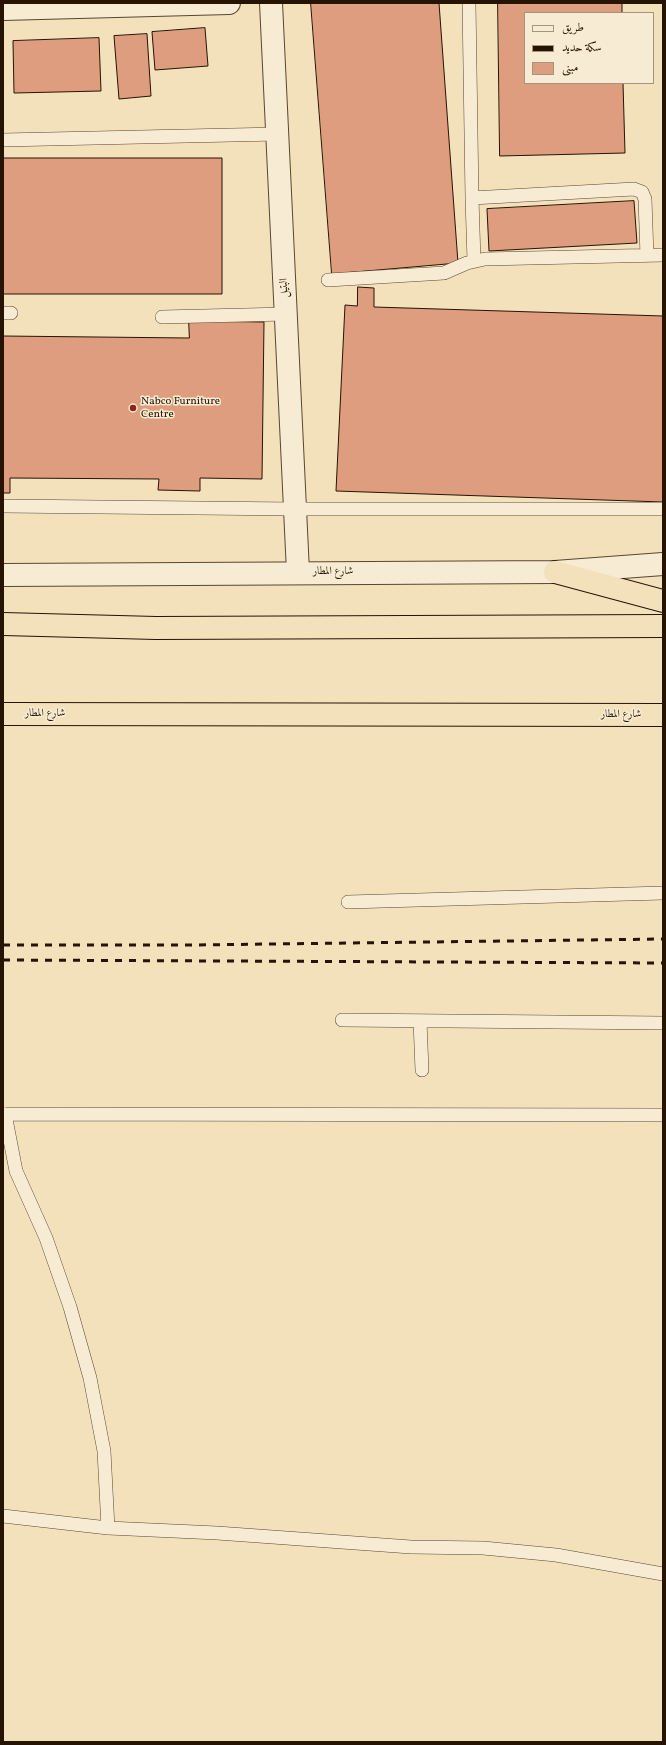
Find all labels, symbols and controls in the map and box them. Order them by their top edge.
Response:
legend [524,12,654,84]
text: طريق [562,20,584,36]
text: سكة حديد [562,40,602,56]
text: مبنى [562,60,578,76]
street label: البتيل [278,278,292,298]
place label: Nabco Furniture Centre [141,395,220,421]
marker: Nabco Furniture Centre [128,403,138,413]
street label: شارع المطار [313,565,353,579]
street label: شارع المطار [25,707,65,721]
street label: شارع المطار [601,708,641,722]

